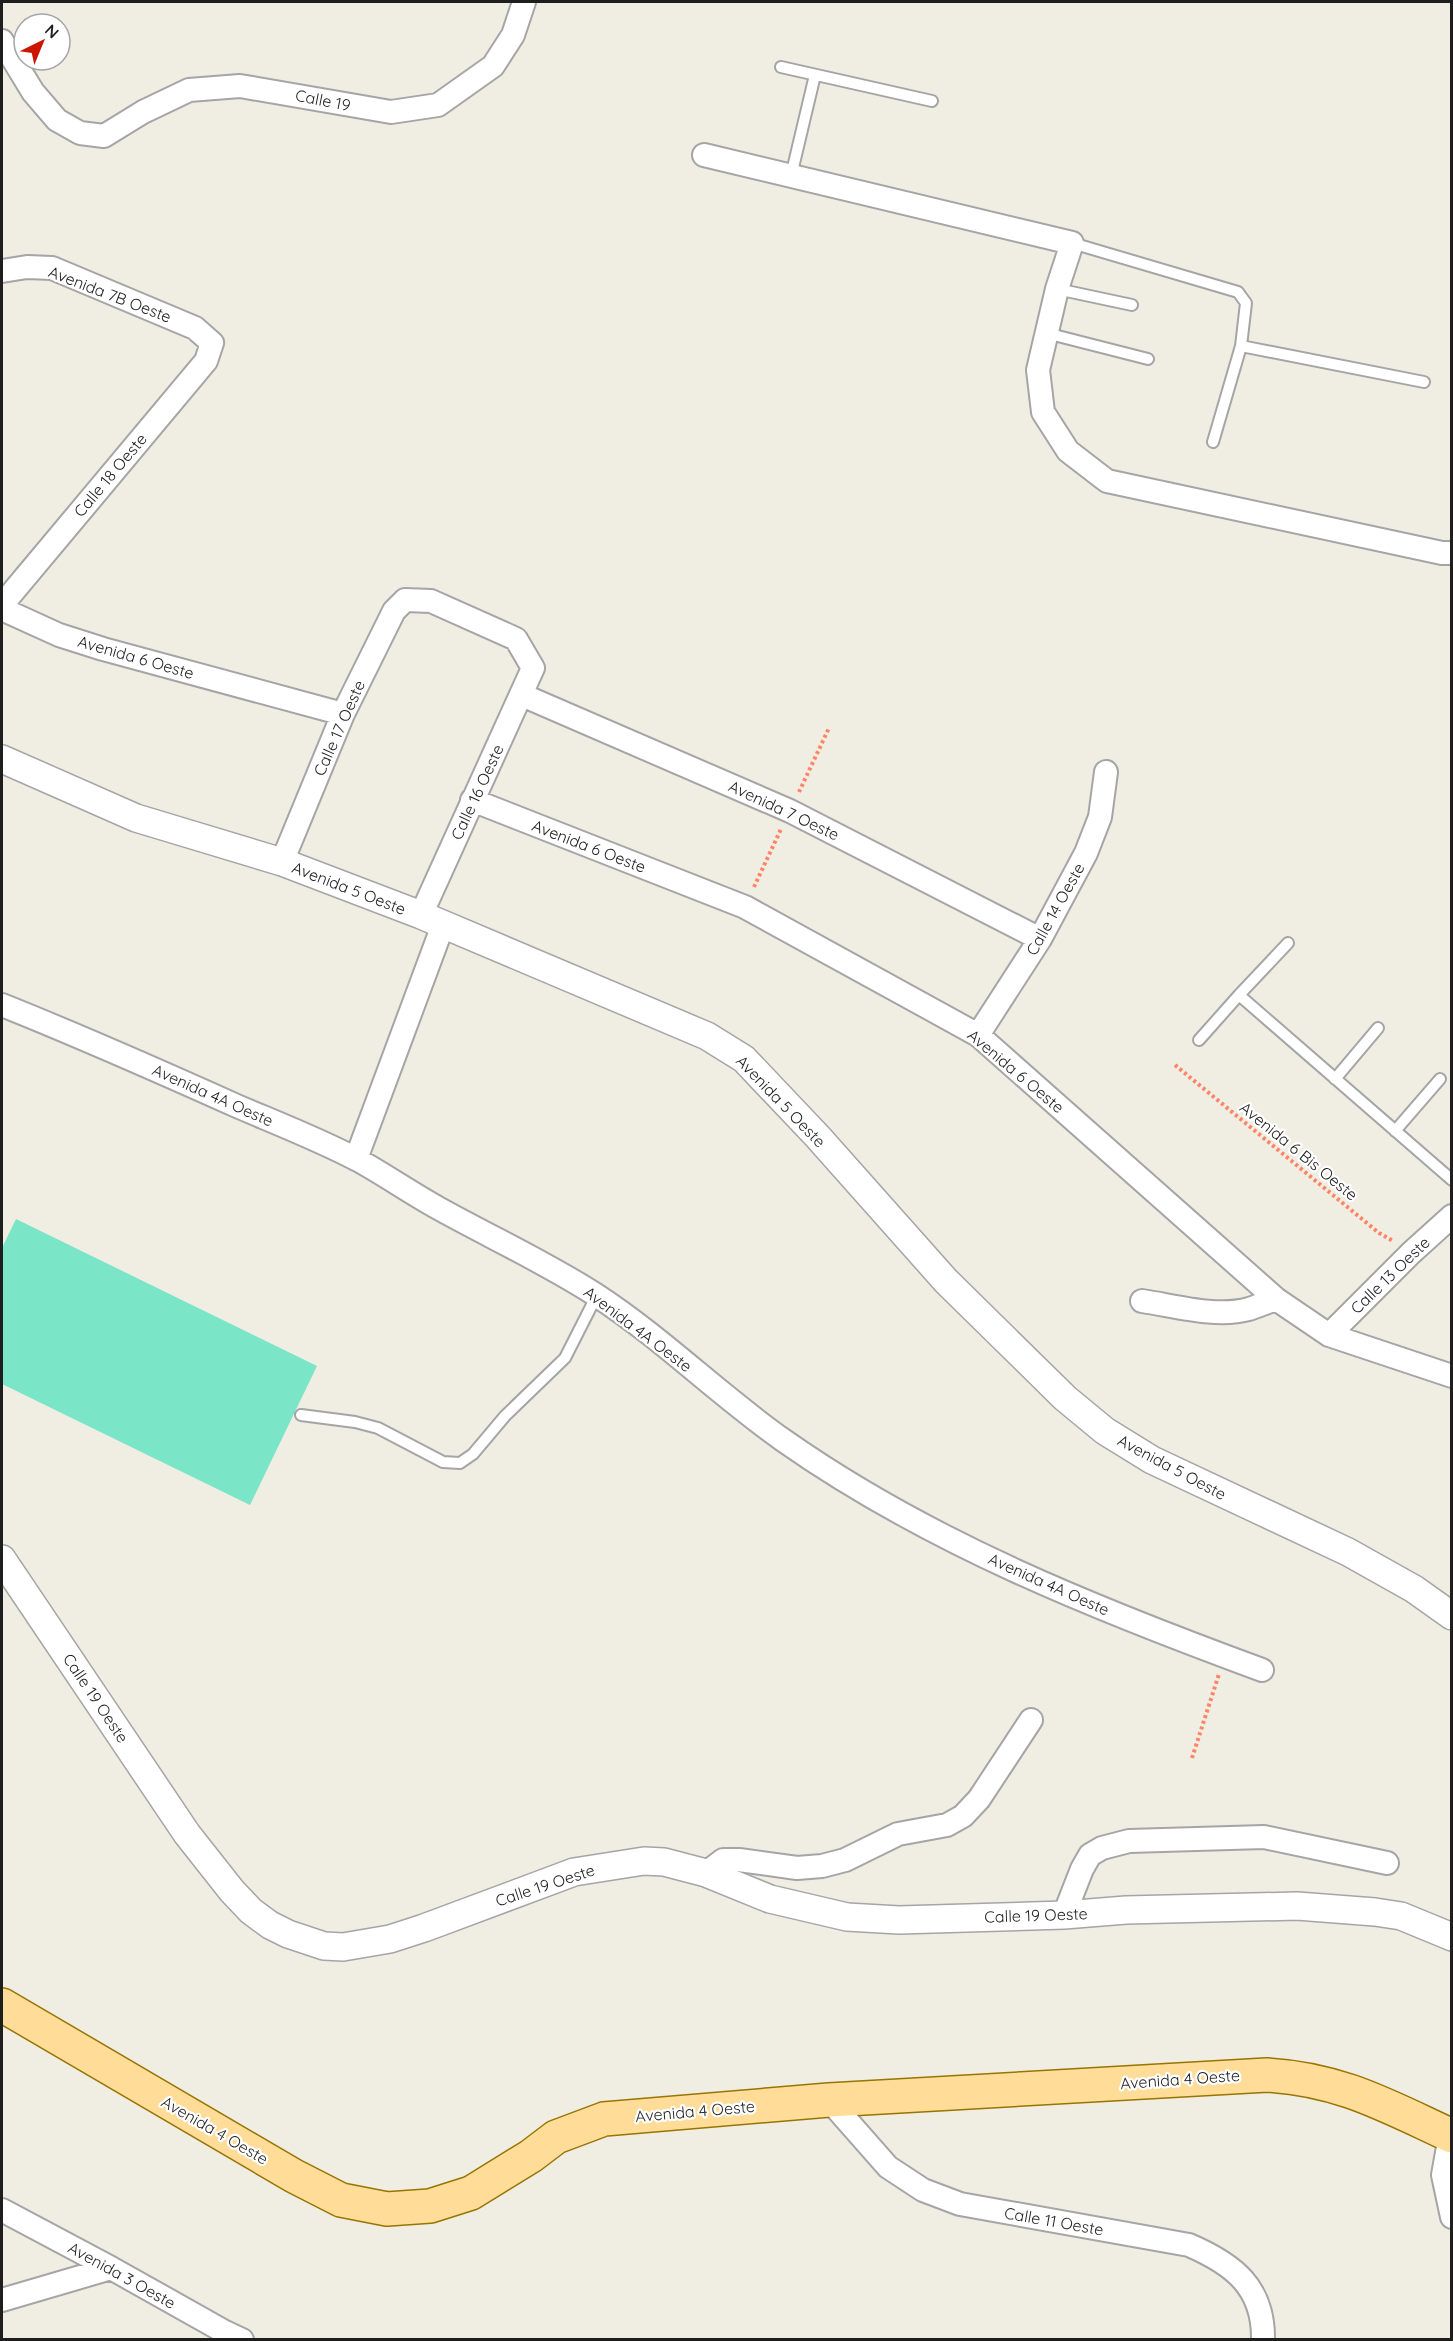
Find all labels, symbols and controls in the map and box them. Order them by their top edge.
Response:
north arrow [12,12,72,72]
text: N [41,20,63,42]
street label: Calle 19 [294,85,352,115]
street label: Avenida 7B Oeste [46,261,174,327]
street label: Calle 18 Oeste [69,429,151,521]
street label: Avenida 6 Oeste [76,631,196,683]
street label: Calle 17 Oeste [309,677,369,779]
street label: Calle 16 Oeste [446,741,508,843]
street label: Avenida 7 Oeste [726,776,842,844]
street label: Avenida 6 Oeste [529,815,649,877]
street label: Avenida 5 Oeste [289,857,409,919]
street label: Calle 14 Oeste [1021,859,1089,959]
street label: Avenida 6 Oeste [964,1025,1068,1117]
street label: Avenida 5 Oeste [732,1051,830,1151]
street label: Avenida 4A Oeste [149,1059,277,1131]
street label: Avenida 6 Bis Oeste [1236,1097,1362,1205]
street label: Calle 13 Oeste [1346,1232,1434,1318]
street label: Avenida 4A Oeste [580,1282,696,1376]
street label: Avenida 5 Oeste [1114,1430,1230,1504]
street label: Avenida 4A Oeste [985,1548,1113,1620]
street label: Calle 19 Oeste [59,1650,133,1746]
street label: Calle 19 Oeste [493,1860,597,1910]
street label: Calle 19 Oeste [984,1903,1088,1927]
street label: Avenida 4 Oeste [1120,2065,1240,2093]
street label: Avenida 4 Oeste [158,2091,272,2169]
street label: Avenida 4 Oeste [634,2096,756,2126]
street label: Calle 11 Oeste [1003,2202,1105,2240]
street label: Avenida 3 Oeste [65,2237,179,2313]

